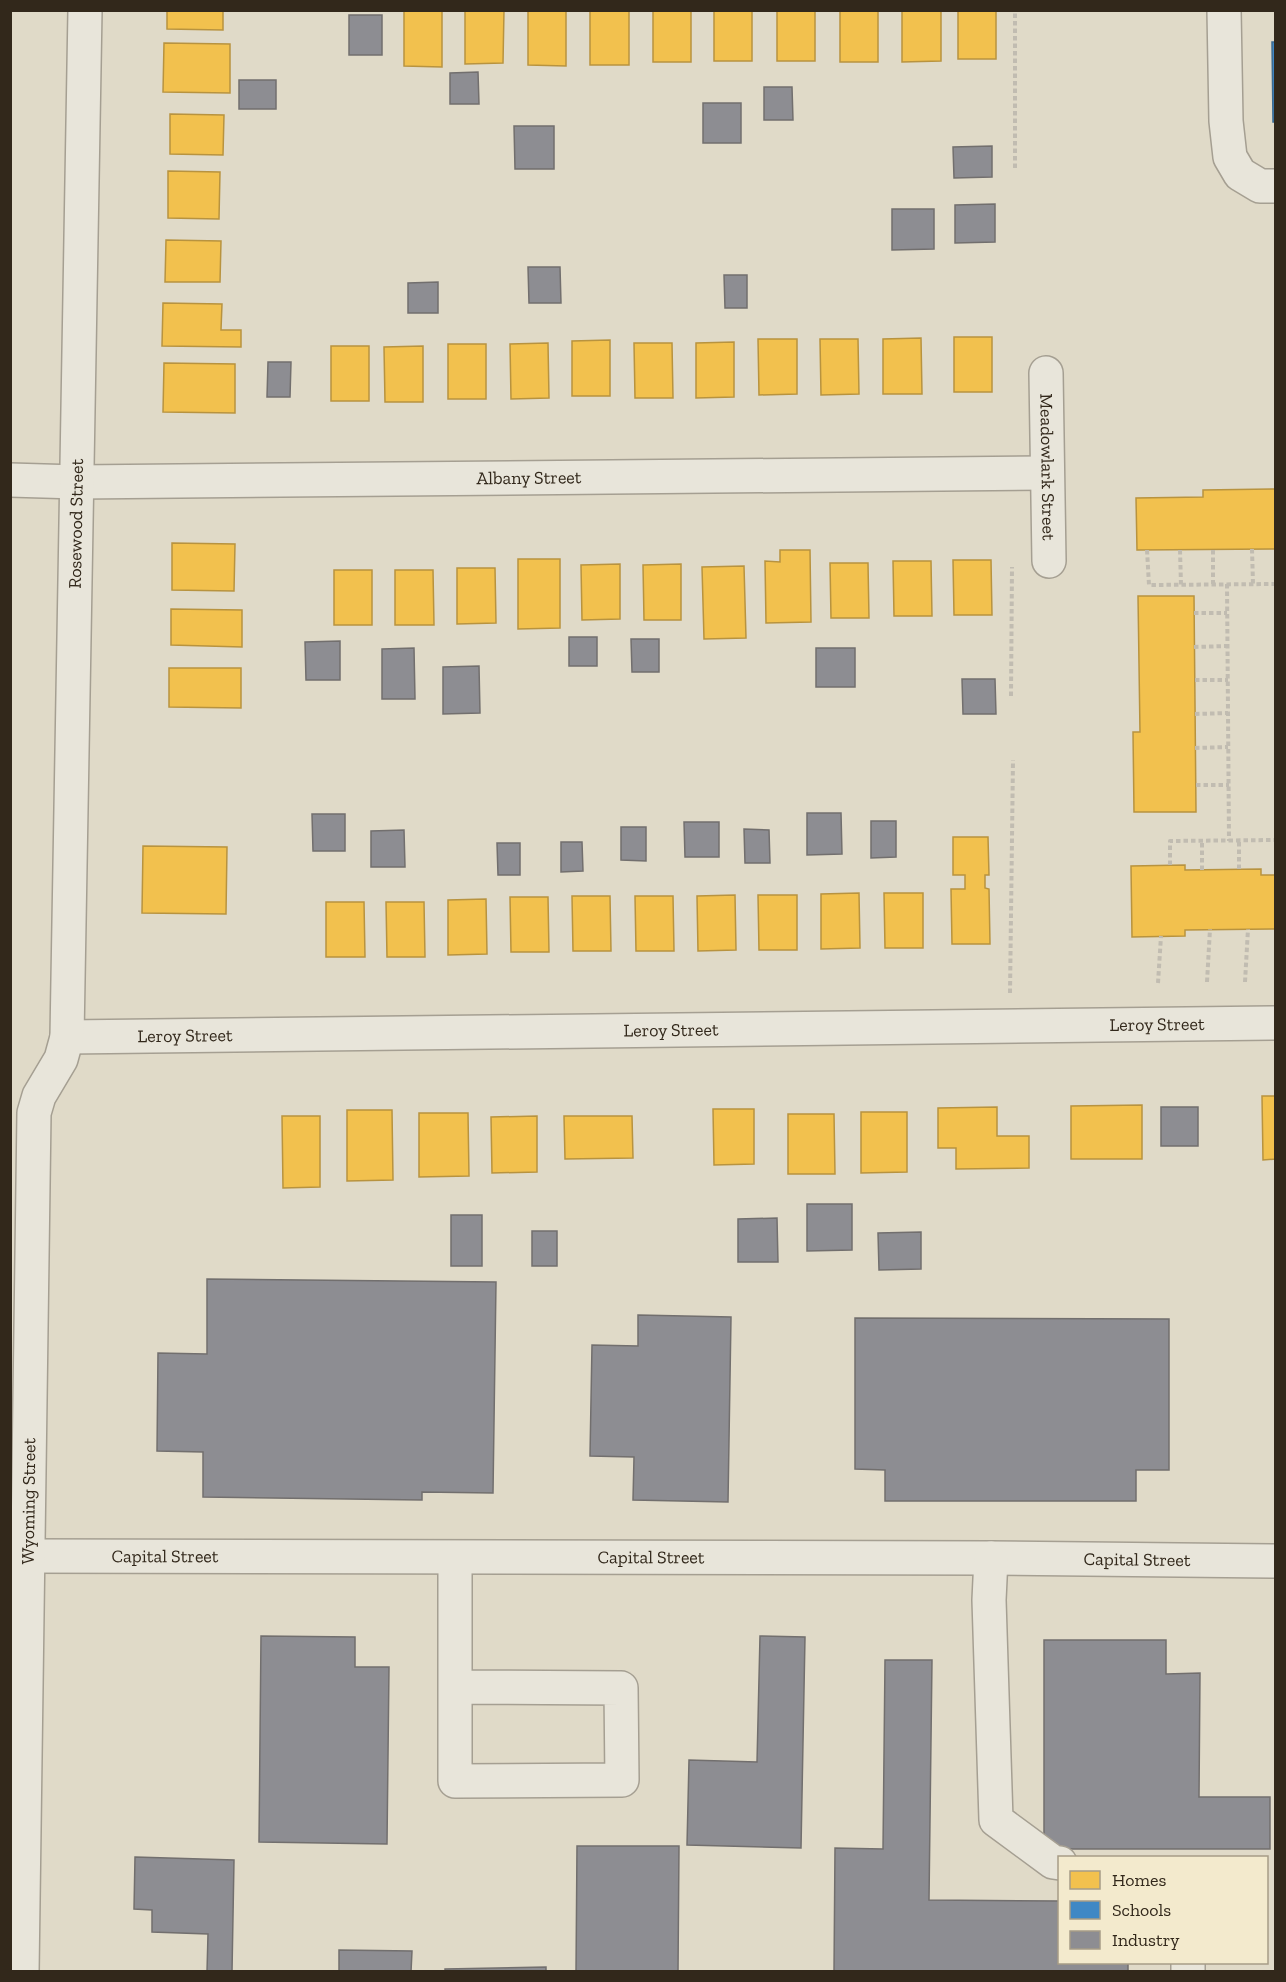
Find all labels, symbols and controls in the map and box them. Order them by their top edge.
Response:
street label: Meadowlark Street [1035,393,1060,541]
street label: Rosewood Street [64,458,88,589]
street label: Albany Street [476,466,582,489]
street label: Leroy Street [1109,1013,1205,1036]
street label: Leroy Street [623,1018,719,1042]
street label: Leroy Street [137,1024,233,1047]
street label: Wyoming Street [17,1437,40,1565]
street label: Capital Street [111,1545,219,1567]
street label: Capital Street [597,1546,705,1568]
street label: Capital Street [1083,1548,1191,1571]
legend [1058,1856,1268,1964]
text: Homes [1112,1869,1166,1891]
text: Schools [1112,1899,1171,1921]
text: Industry [1112,1929,1180,1951]

